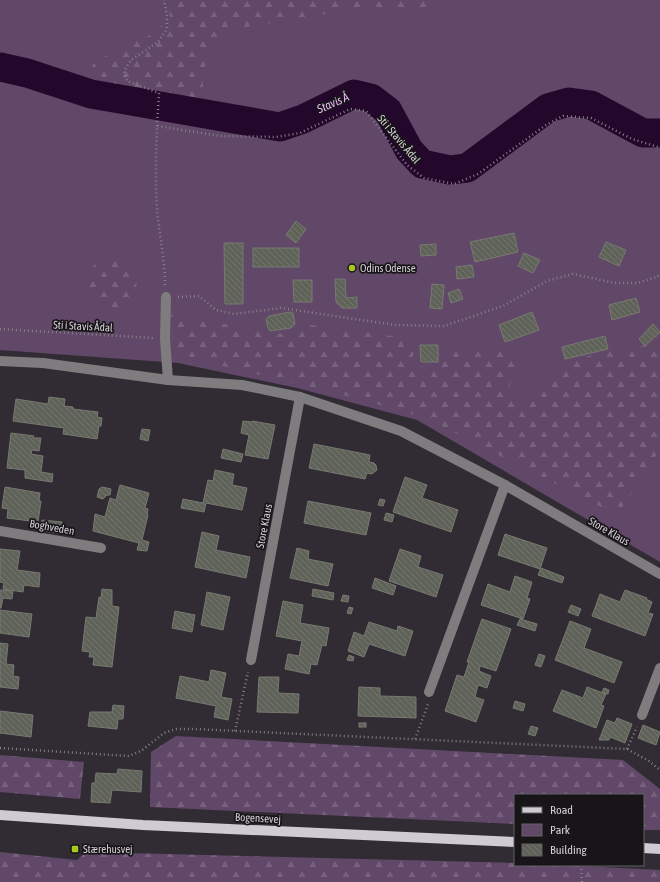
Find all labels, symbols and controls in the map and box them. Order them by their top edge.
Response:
water label: Stavis Å [314,90,351,117]
street label: Sti i Stavis Ådal [375,112,424,166]
place label: Odins Odense [360,262,416,274]
marker: Odins Odense [347,263,357,273]
street label: Sti i Stavis Ådal [53,317,113,334]
street label: Store Klaus [254,503,274,549]
street label: Store Klaus [586,514,632,548]
street label: Boghveden [29,517,75,537]
legend [514,794,644,866]
text: Road [550,803,573,817]
street label: Bogensevej [235,811,281,825]
text: Park [550,823,571,837]
place label: Stærehusvej [83,843,133,855]
text: Building [550,843,588,857]
marker: Stærehusvej [70,844,80,854]

